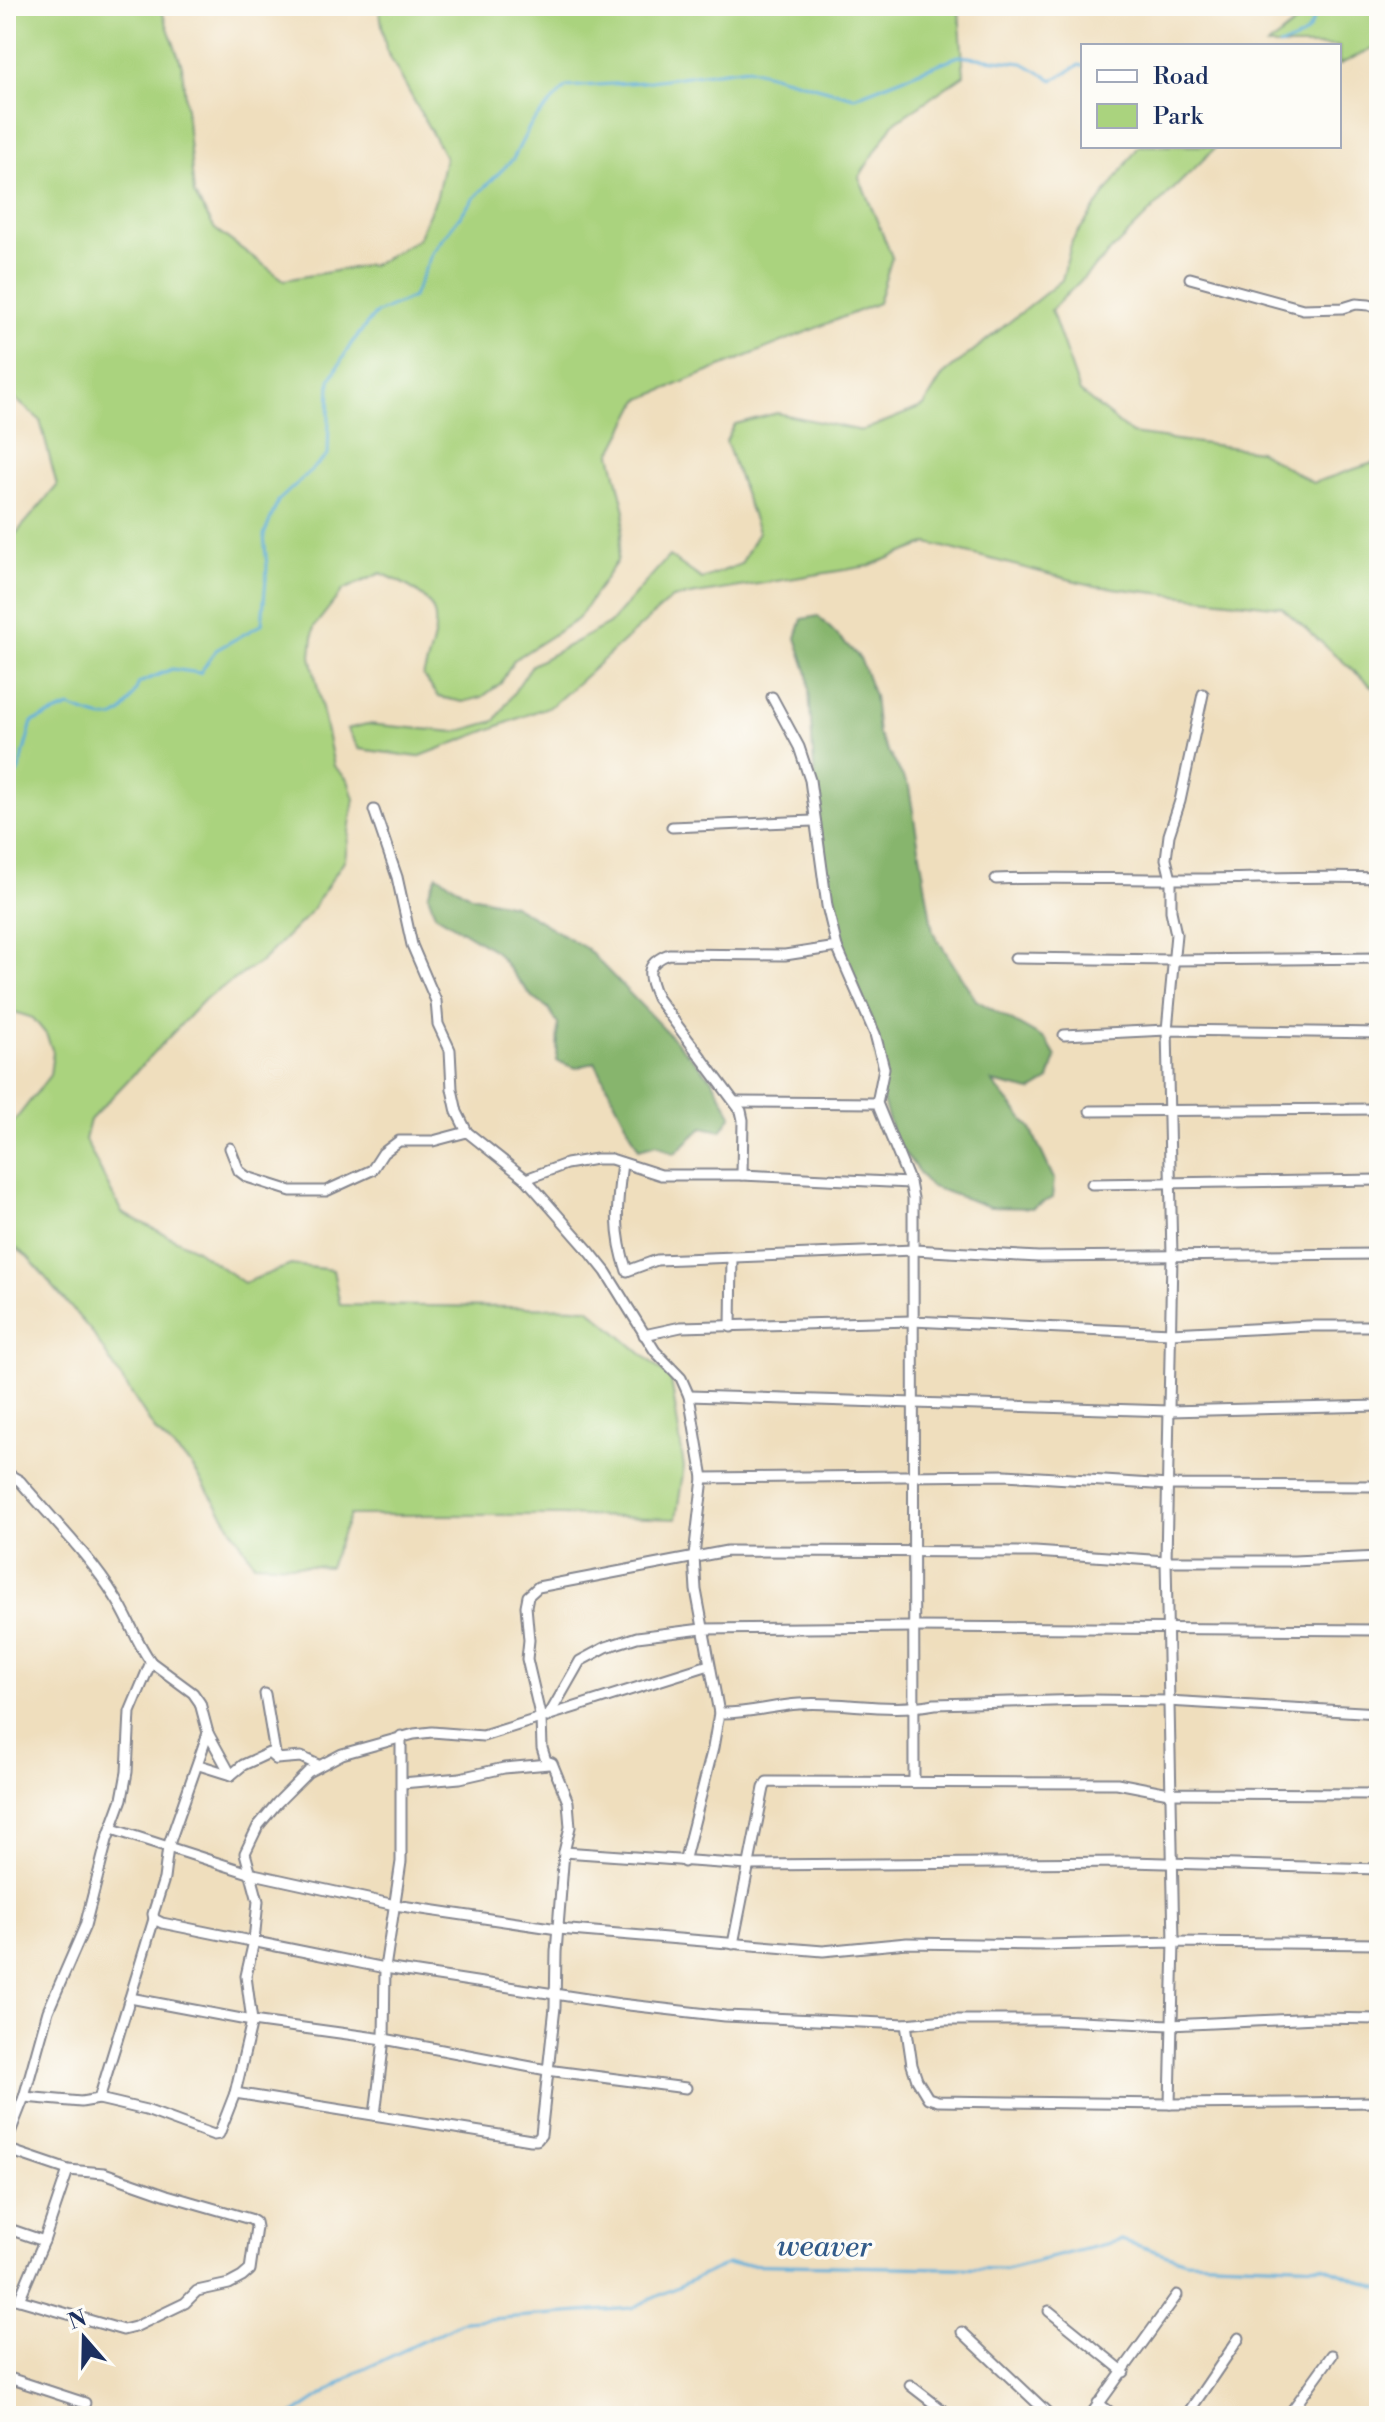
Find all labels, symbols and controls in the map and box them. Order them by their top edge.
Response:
legend [1081,44,1341,148]
text: Road [1153,62,1209,92]
text: Park [1153,102,1204,132]
water label: weaver [776,2227,873,2267]
north arrow [44,2298,124,2378]
text: N [65,2305,91,2336]

